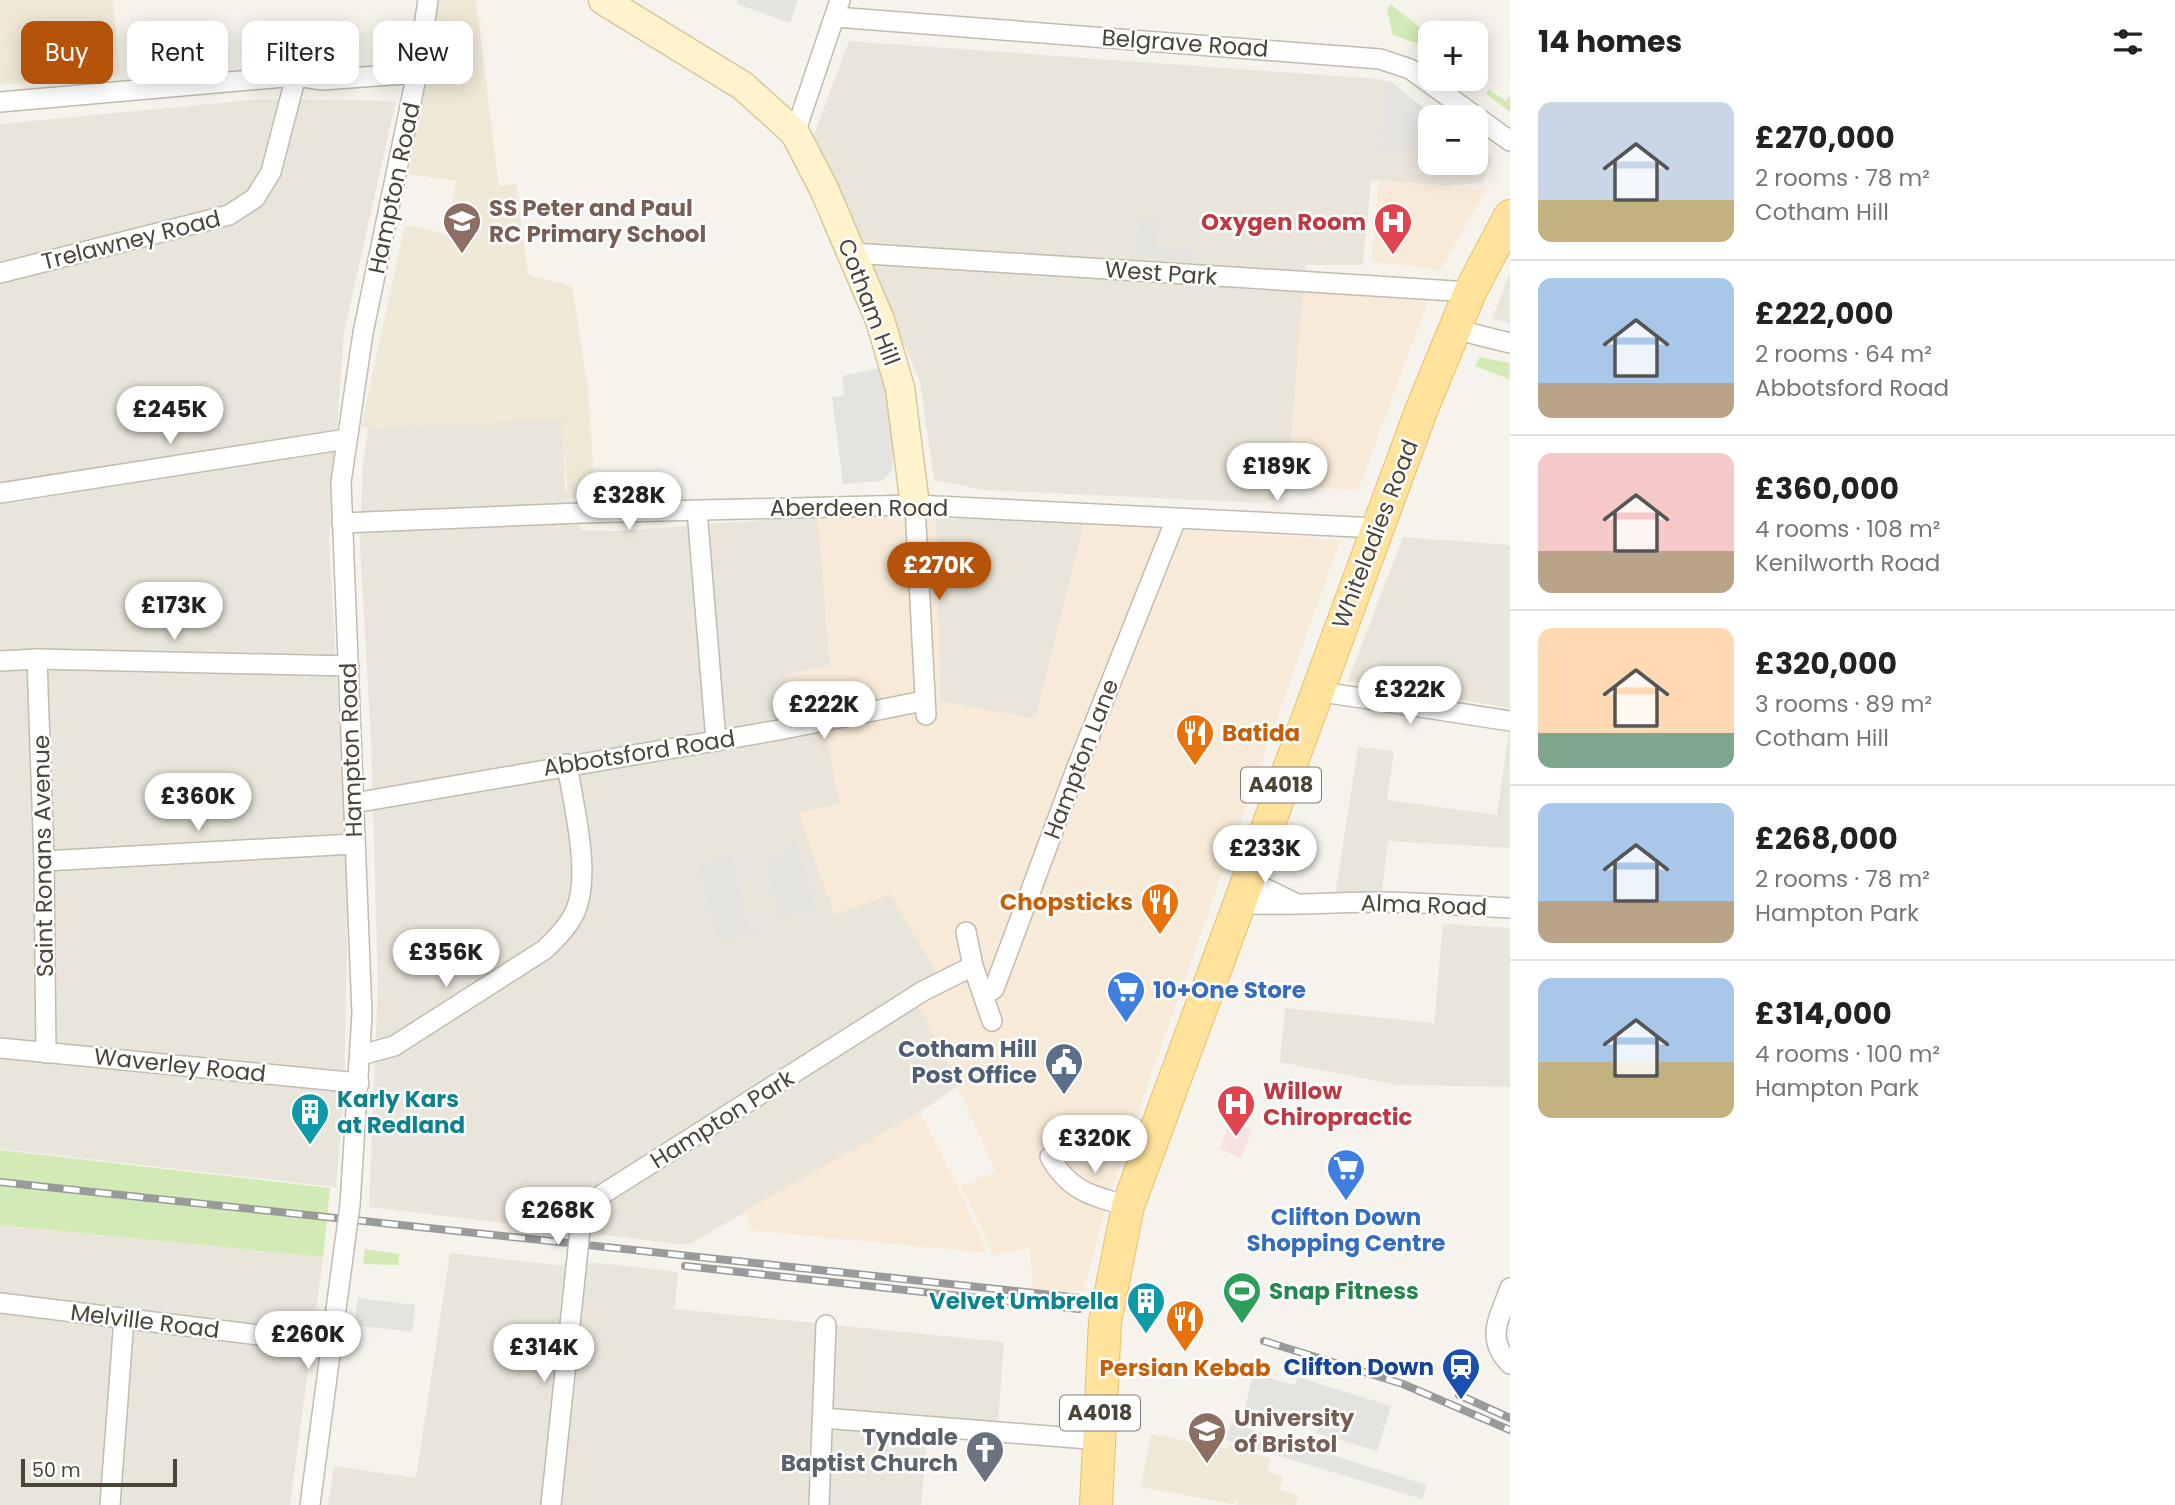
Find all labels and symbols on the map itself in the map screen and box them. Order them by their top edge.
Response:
street label: Belgrave Road [1101,21,1269,65]
street label: Hampton Road [360,99,428,277]
place label: SS Peter and Paul RC Primary School [489,192,706,250]
school or university icon: SS Peter and Paul RC Primary School [441,200,483,255]
hospital icon: Oxygen Room [1372,201,1414,256]
street label: Trelawney Road [38,202,224,278]
place label: Oxygen Room [1201,206,1366,238]
street label: Cotham Hill [830,234,908,370]
street label: West Park [1104,253,1218,293]
pin: £245K [121,386,219,446]
street label: Whiteladies Road [1324,435,1426,633]
pin: £189K [1228,444,1326,503]
pin: £328K [580,472,678,532]
street label: Aberdeen Road [770,492,948,524]
pin: £270K [890,542,988,602]
pin: £173K [125,582,223,642]
street label: Hampton Road [332,662,370,838]
pin: £322K [1361,666,1459,726]
street label: Hampton Lane [1036,674,1126,844]
pin: £222K [775,682,873,741]
restaurant icon: Batida [1174,712,1216,767]
place label: Batida [1222,717,1300,749]
street label: Abbotsford Road [541,722,737,784]
street label: Saint Ronans Avenue [25,735,61,977]
road number: A4018 [1241,768,1321,802]
pin: £360K [149,774,247,833]
pin: £233K [1216,826,1314,885]
restaurant icon: Chopsticks [1139,881,1181,936]
place label: Chopsticks [1000,886,1133,918]
street label: Alma Road [1360,887,1488,923]
pin: £356K [397,930,495,989]
supermarket icon: 10+One Store [1105,969,1147,1024]
place label: 10+One Store [1153,974,1306,1006]
place label: Cotham Hill Post Office [898,1033,1037,1091]
street label: Waverley Road [93,1040,267,1090]
public building icon: Cotham Hill Post Office [1043,1041,1085,1096]
street label: Hampton Park [644,1062,800,1176]
place label: Willow Chiropractic [1263,1075,1412,1133]
place label: Karly Kars at Redland [337,1083,465,1141]
hospital icon: Willow Chiropractic [1215,1083,1257,1138]
building icon: Karly Kars at Redland [289,1091,331,1146]
pin: £320K [1046,1116,1144,1175]
supermarket icon: Clifton Down Shopping Centre [1325,1147,1367,1202]
pin: £268K [509,1188,607,1247]
place label: Clifton Down Shopping Centre [1247,1201,1445,1259]
sports icon: Snap Fitness [1221,1270,1263,1325]
place label: Snap Fitness [1269,1275,1419,1307]
building icon: Velvet Umbrella [1125,1280,1167,1335]
place label: Velvet Umbrella [929,1285,1119,1317]
street label: Melville Road [69,1296,221,1346]
restaurant icon: Persian Kebab [1164,1298,1206,1353]
pin: £260K [259,1312,357,1371]
pin: £314K [495,1324,593,1384]
station icon: Clifton Down [1440,1346,1482,1401]
place label: Clifton Down [1283,1351,1434,1383]
place label: Persian Kebab [1099,1352,1271,1384]
road number: A4018 [1060,1396,1140,1430]
place label: University of Bristol [1234,1402,1355,1460]
school or university icon: University of Bristol [1186,1410,1228,1465]
place label: Tyndale Baptist Church [781,1421,958,1479]
church icon: Tyndale Baptist Church [964,1429,1006,1484]
scale bar [21,1456,177,1488]

